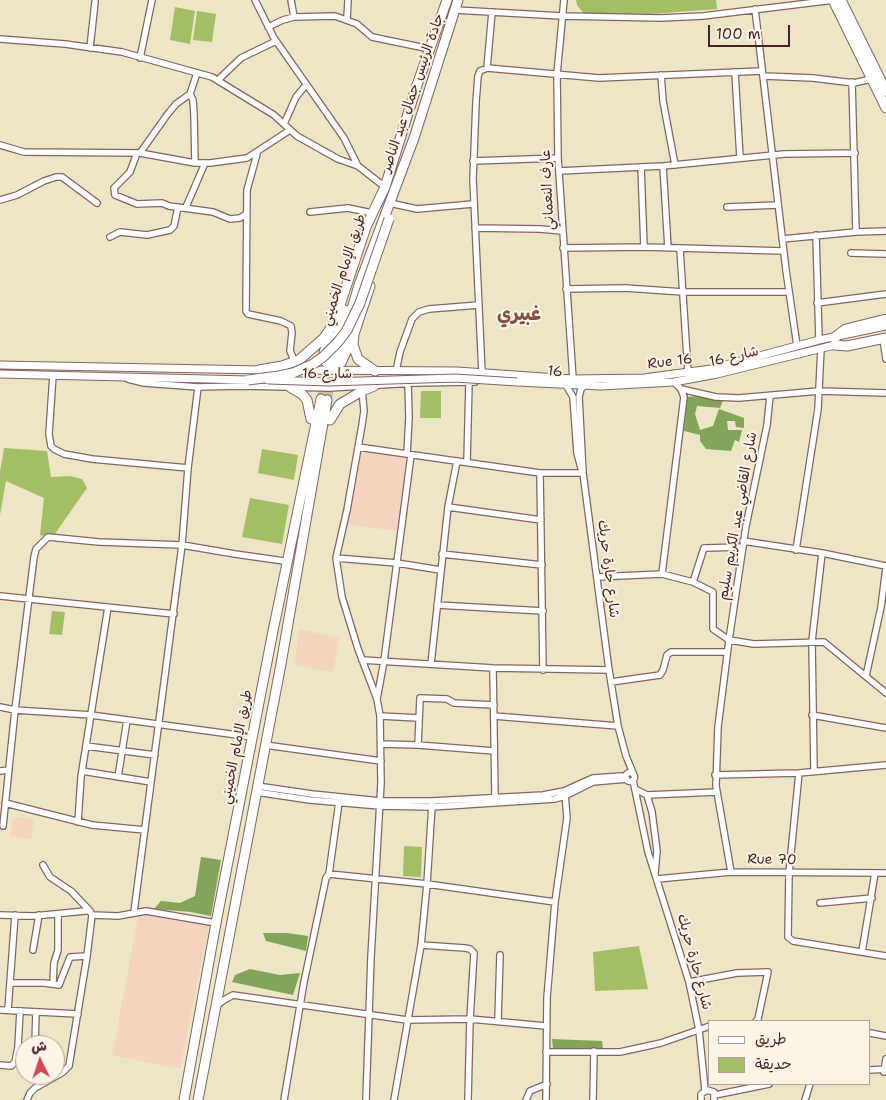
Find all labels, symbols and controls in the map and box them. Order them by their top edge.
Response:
street label: جادة الرئيس جمال عبد الناصر [378,11,448,175]
scale bar [711,15,794,47]
text: 100 m [716,24,761,44]
street label: عارف النعماني [538,149,558,231]
street label: طريق الإمام الخميني [318,212,370,328]
district label: غبيري [497,304,541,326]
street label: شارع 16 [708,343,760,371]
street label: Rue 16 [647,351,693,373]
street label: 16 [547,363,563,381]
street label: شارع 16 [302,366,352,382]
street label: شارع القاضي عبد الكريم سليم [715,431,761,601]
street label: شارع حارة حريك [594,519,622,619]
street label: طريق الإمام الخميني [218,688,256,806]
street label: Rue 70 [747,851,797,869]
street label: شارع حارة حريك [673,912,715,1012]
legend [708,1020,871,1085]
text: طريق [755,1029,787,1049]
north arrow [15,1035,65,1085]
text: ش [31,1037,47,1056]
text: حديقة [755,1054,792,1074]

